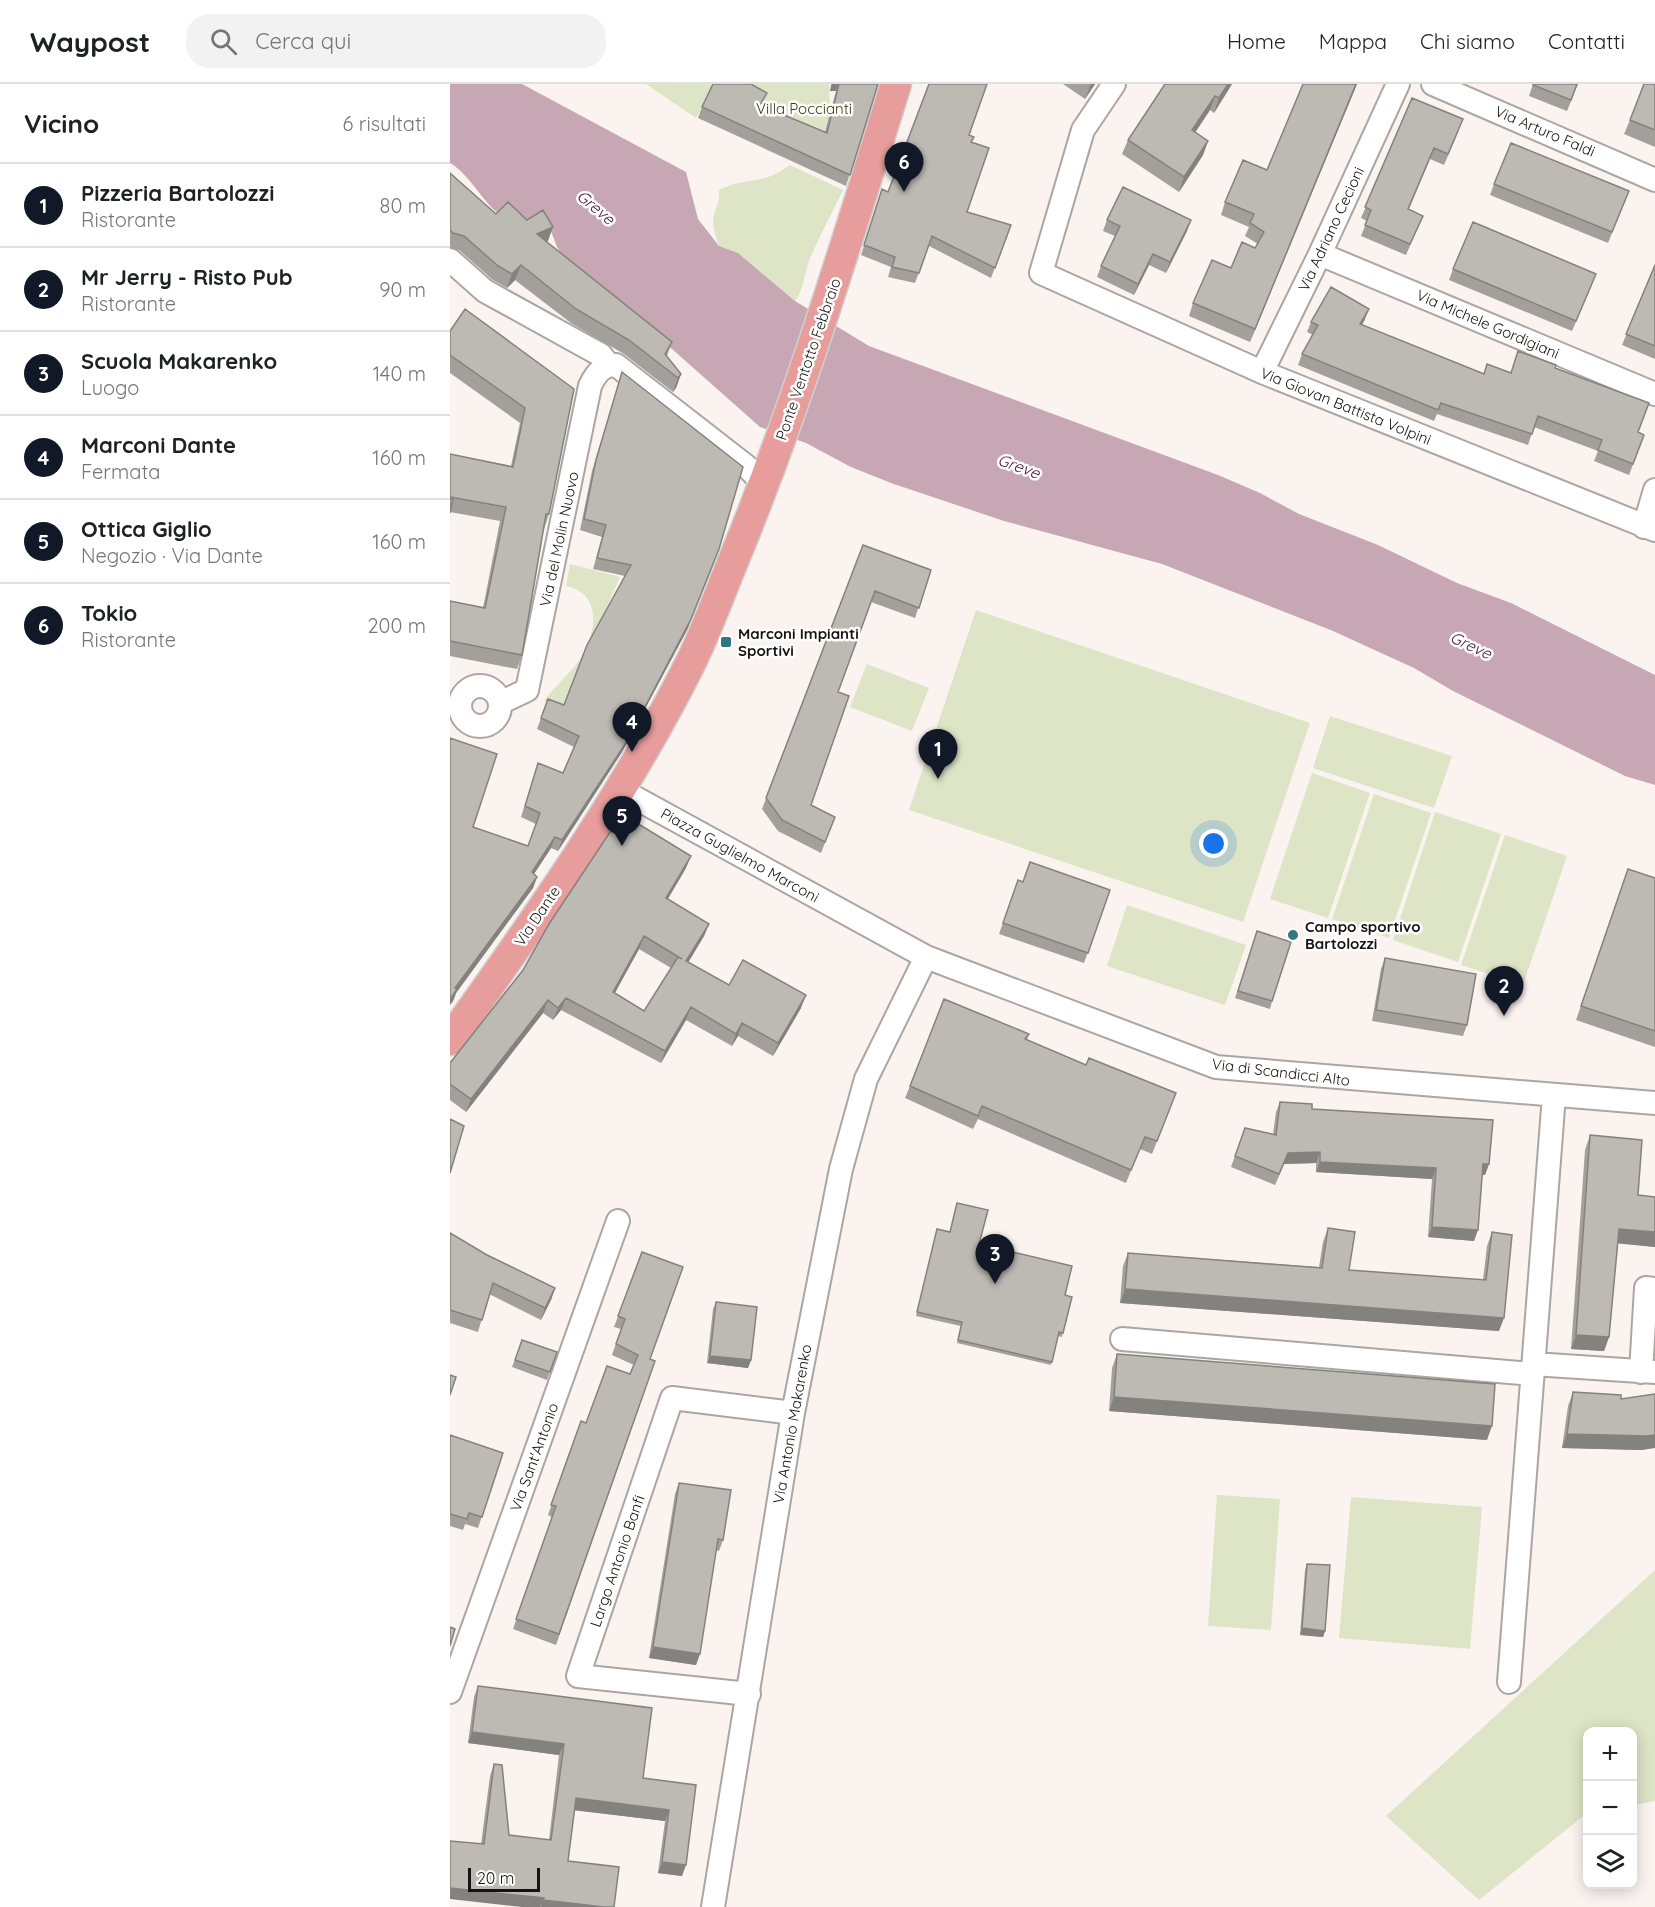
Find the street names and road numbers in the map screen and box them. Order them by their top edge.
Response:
street label: Via Arturo Faldi [1492,101,1598,161]
street label: Via Adriano Cecioni [1294,164,1368,294]
street label: Ponte Ventotto Febbraio [771,276,845,442]
street label: Via Michele Gordigiani [1414,285,1562,363]
street label: Via Giovan Battista Volpini [1258,363,1434,449]
street label: Via del Molin Nuovo [535,470,583,608]
street label: Piazza Guglielmo Marconi [658,804,822,906]
street label: Via Dante [510,882,564,950]
street label: Via di Scandicci Alto [1211,1054,1351,1090]
street label: Via Antonio Makarenko [769,1343,815,1505]
street label: Via Sant'Antonio [506,1400,562,1514]
street label: Largo Antonio Banfi [585,1492,649,1630]

